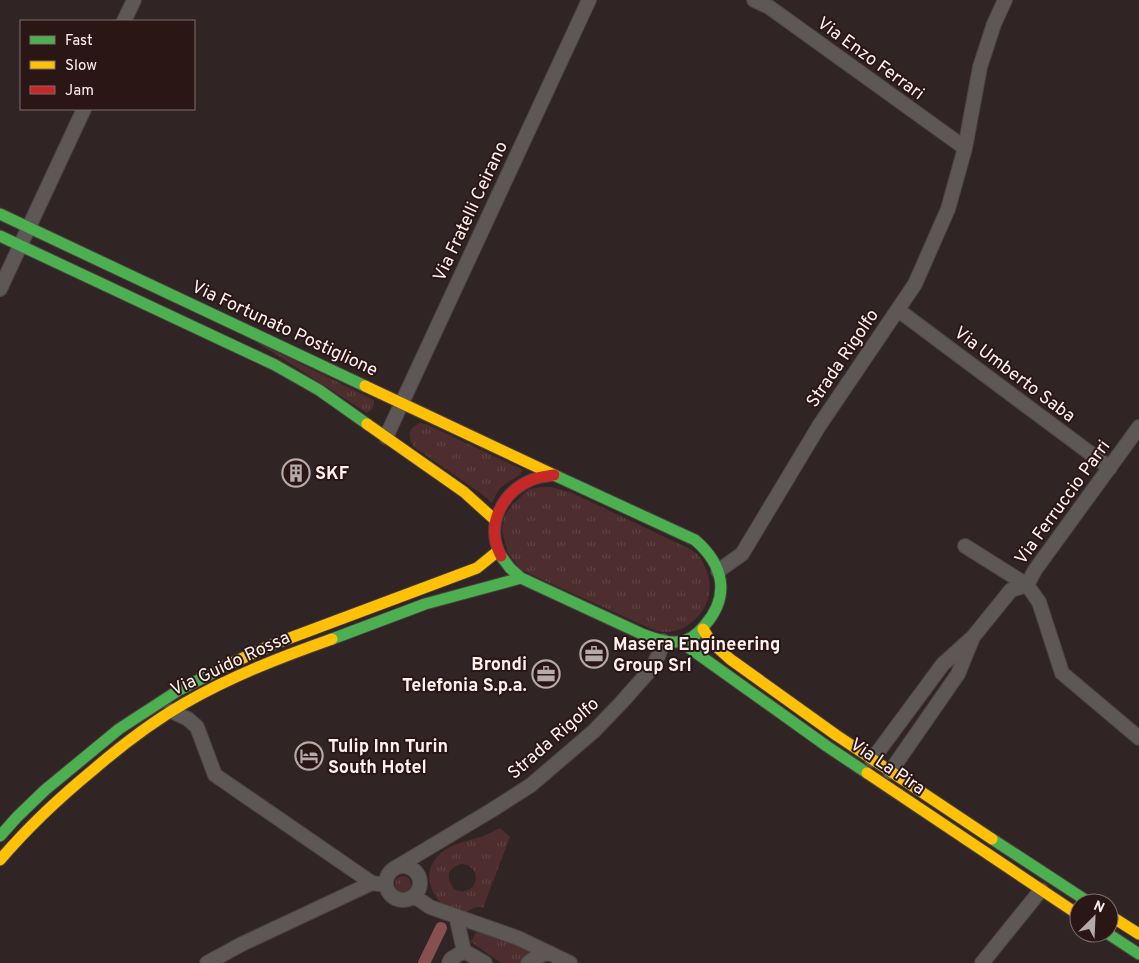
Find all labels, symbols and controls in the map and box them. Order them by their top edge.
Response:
street label: Via Enzo Ferrari [812,12,928,106]
legend [20,20,195,110]
text: Fast [65,32,93,51]
text: Slow [65,57,97,76]
text: Jam [65,82,94,101]
street label: Via Fratelli Ceirano [429,138,514,285]
street label: Via Fortunato Postiglione [188,276,381,383]
street label: Strada Rigolfo [802,305,885,412]
street label: Via Umberto Saba [949,322,1079,428]
street label: Via Ferruccio Parri [1010,436,1116,570]
building icon: SKF [281,458,311,488]
place label: SKF [315,463,349,486]
street label: Via Guido Rossa [167,627,294,702]
place label: Masera Engineering Group Srl [613,634,780,678]
office icon: Masera Engineering Group Srl [579,639,609,669]
place label: Brondi Telefonia S.p.a. [402,654,527,698]
office icon: Brondi Telefonia S.p.a. [531,659,561,689]
street label: Strada Rigolfo [503,693,604,785]
street label: Via La Pira [845,734,929,801]
place label: Tulip Inn Turin South Hotel [328,736,448,780]
hotel icon: Tulip Inn Turin South Hotel [294,741,324,771]
north arrow [1069,893,1119,943]
text: N [1091,898,1107,917]

